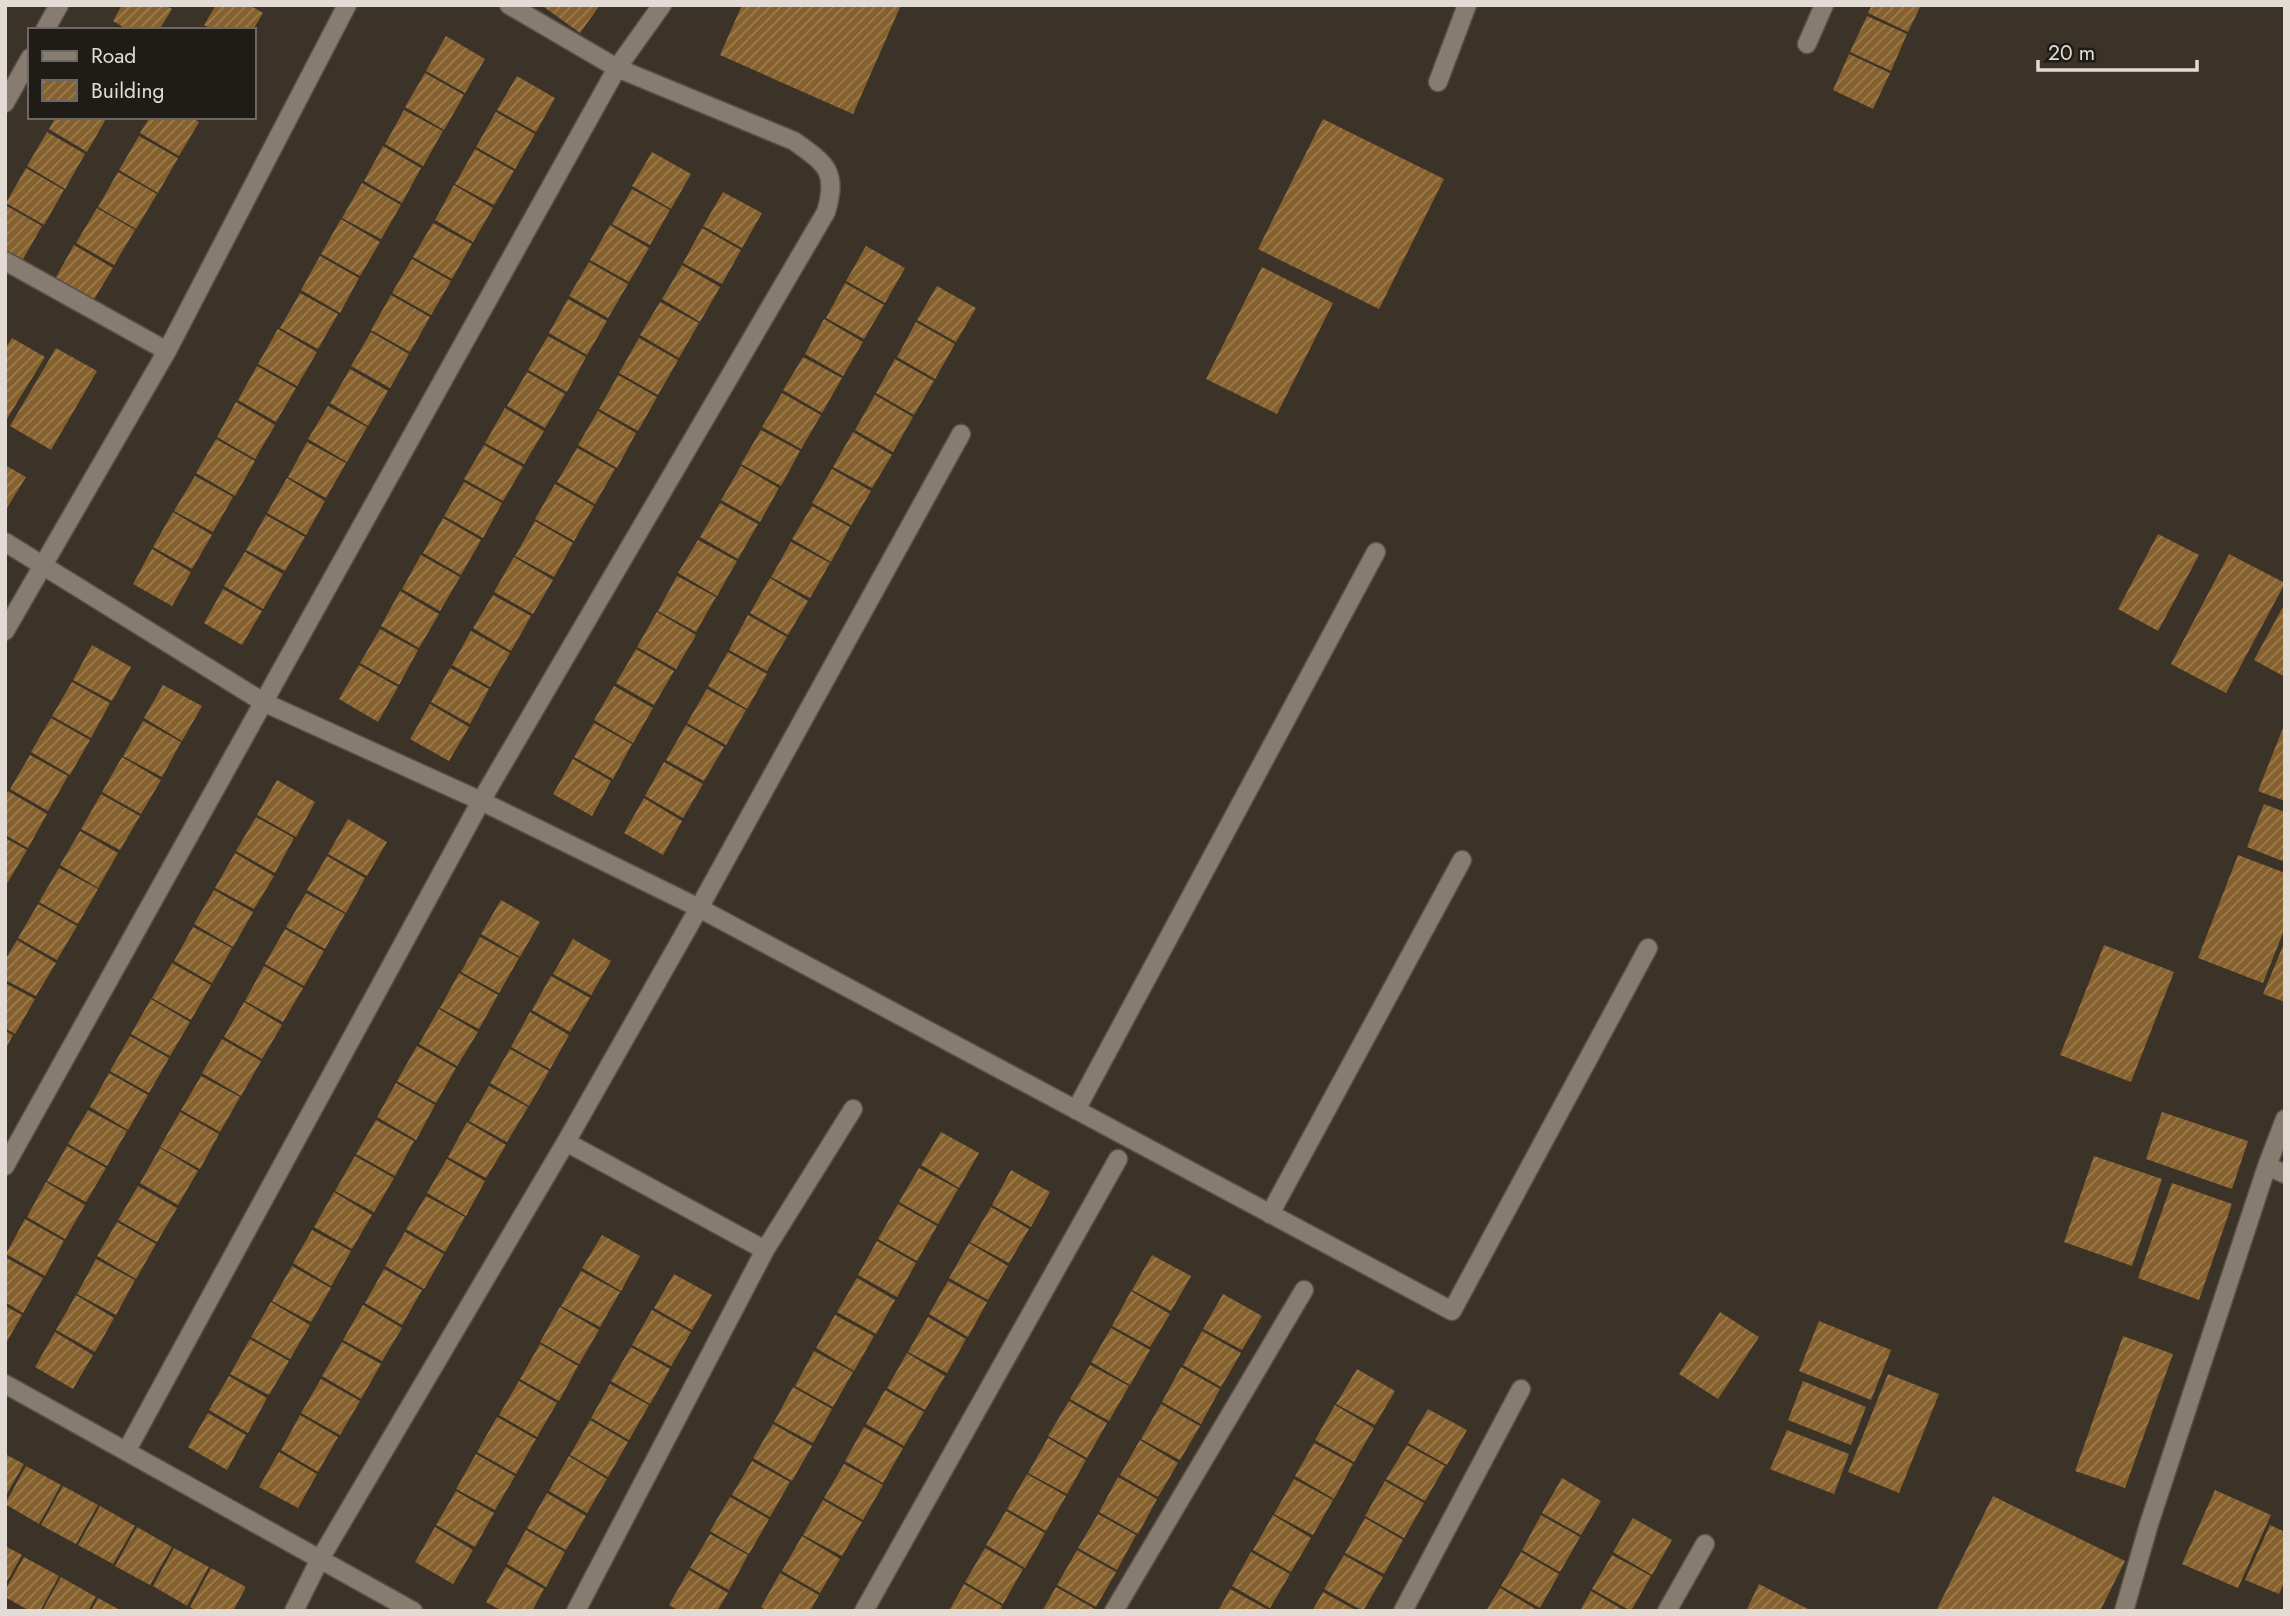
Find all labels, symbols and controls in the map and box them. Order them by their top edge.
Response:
legend [28,28,256,119]
scale bar [2038,28,2197,72]
text: 20 m [2048,38,2095,68]
text: Road [91,41,136,71]
text: Building [91,76,164,106]

